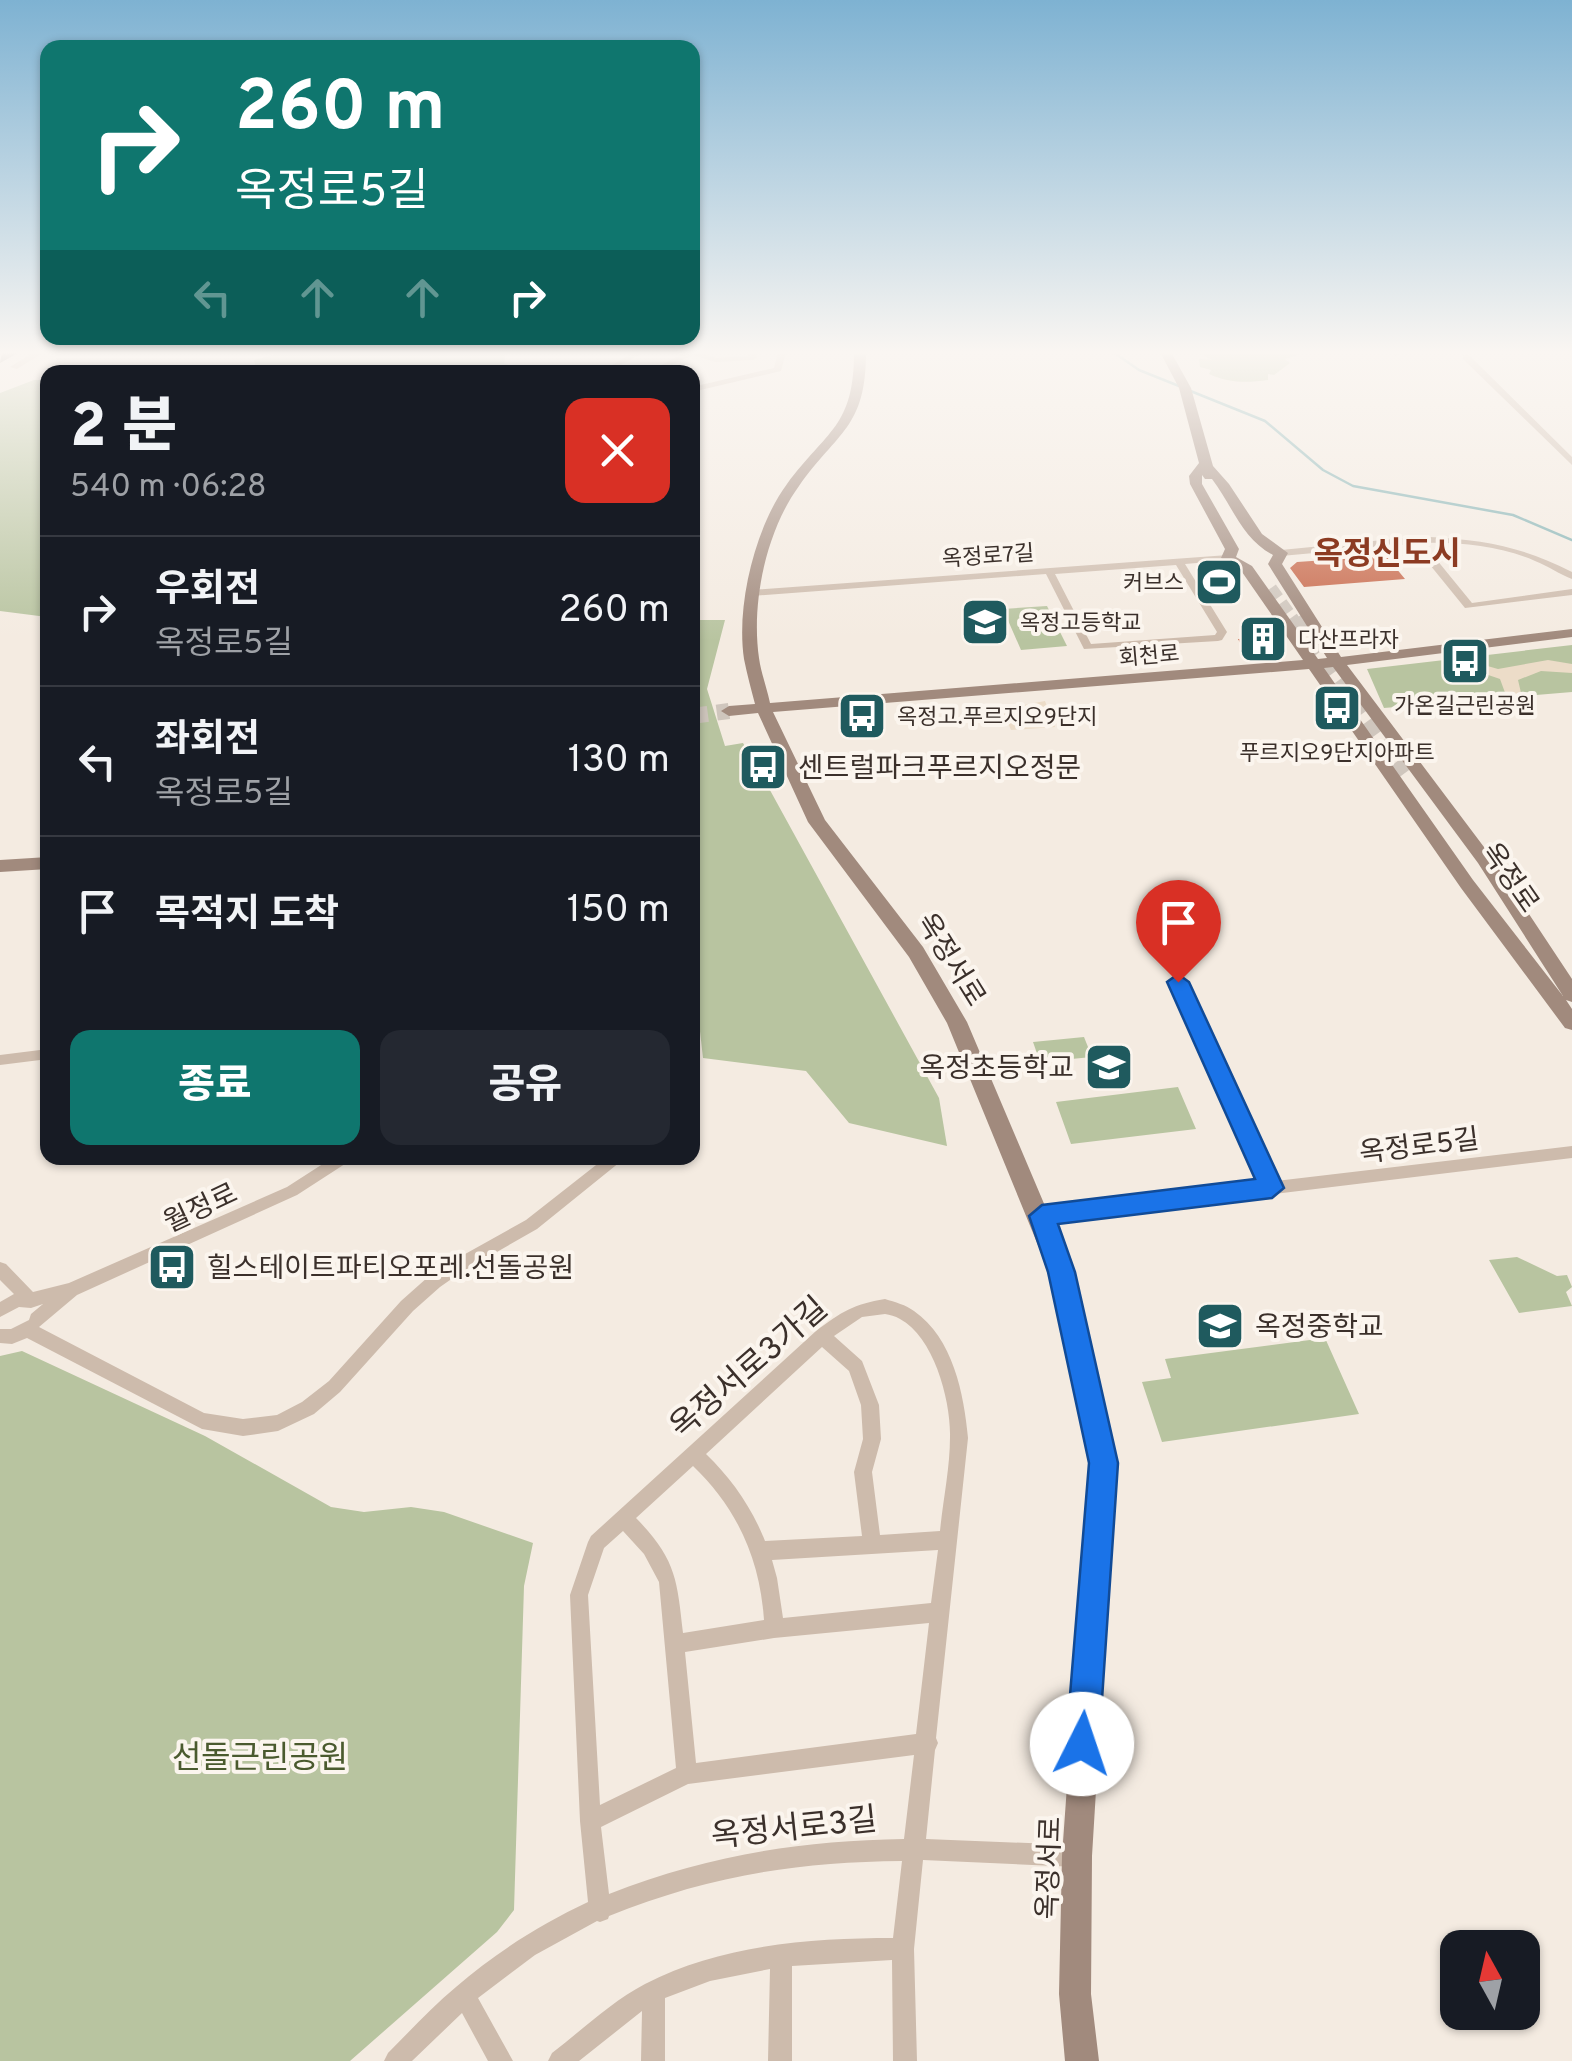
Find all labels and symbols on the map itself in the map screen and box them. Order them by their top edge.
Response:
district label: 옥정신도시 [1313,536,1461,576]
street label: 옥정로7길 [941,541,1035,574]
sports icon: 커브스 [1193,556,1245,608]
place label: 커브스 [1123,571,1184,598]
school or university icon: 옥정고등학교 [959,596,1011,648]
place label: 옥정고등학교 [1020,611,1141,638]
building icon: 다산프라자 [1237,613,1289,665]
place label: 다산프라자 [1298,628,1399,655]
bus stop icon: 가온길근린공원 [1439,635,1491,687]
street label: 회천로 [1118,641,1181,674]
bus stop icon: 푸르지오9단지아파트 [1311,682,1363,734]
bus stop icon: 옥정고.푸르지오9단지 [836,690,888,742]
place label: 가온길근린공원 [1394,694,1536,721]
place label: 옥정고.푸르지오9단지 [897,705,1097,732]
bus stop icon: 센트럴파크푸르지오정문 [737,741,789,793]
place label: 푸르지오9단지아파트 [1239,741,1435,768]
place label: 센트럴파크푸르지오정문 [798,752,1081,788]
street label: 옥정로 [1472,837,1545,921]
pin [1136,880,1221,983]
street label: 옥정서로 [907,907,992,1014]
school or university icon: 옥정초등학교 [1083,1041,1135,1093]
place label: 옥정초등학교 [919,1052,1074,1088]
street label: 옥정로5길 [1357,1123,1481,1173]
street label: 월정로 [159,1177,244,1242]
bus stop icon: 힐스테이트파티오포레.선돌공원 [146,1241,198,1293]
place label: 힐스테이트파티오포레.선돌공원 [207,1252,574,1288]
street label: 옥정서로3가길 [663,1290,837,1449]
school or university icon: 옥정중학교 [1194,1300,1246,1352]
place label: 옥정중학교 [1255,1311,1384,1347]
position arrow [1030,1692,1134,1796]
park label: 선돌근린공원 [172,1740,348,1780]
street label: 옥정서로3길 [709,1801,879,1859]
street label: 옥정서로 [1031,1816,1071,1920]
north arrow [1440,1930,1540,2030]

